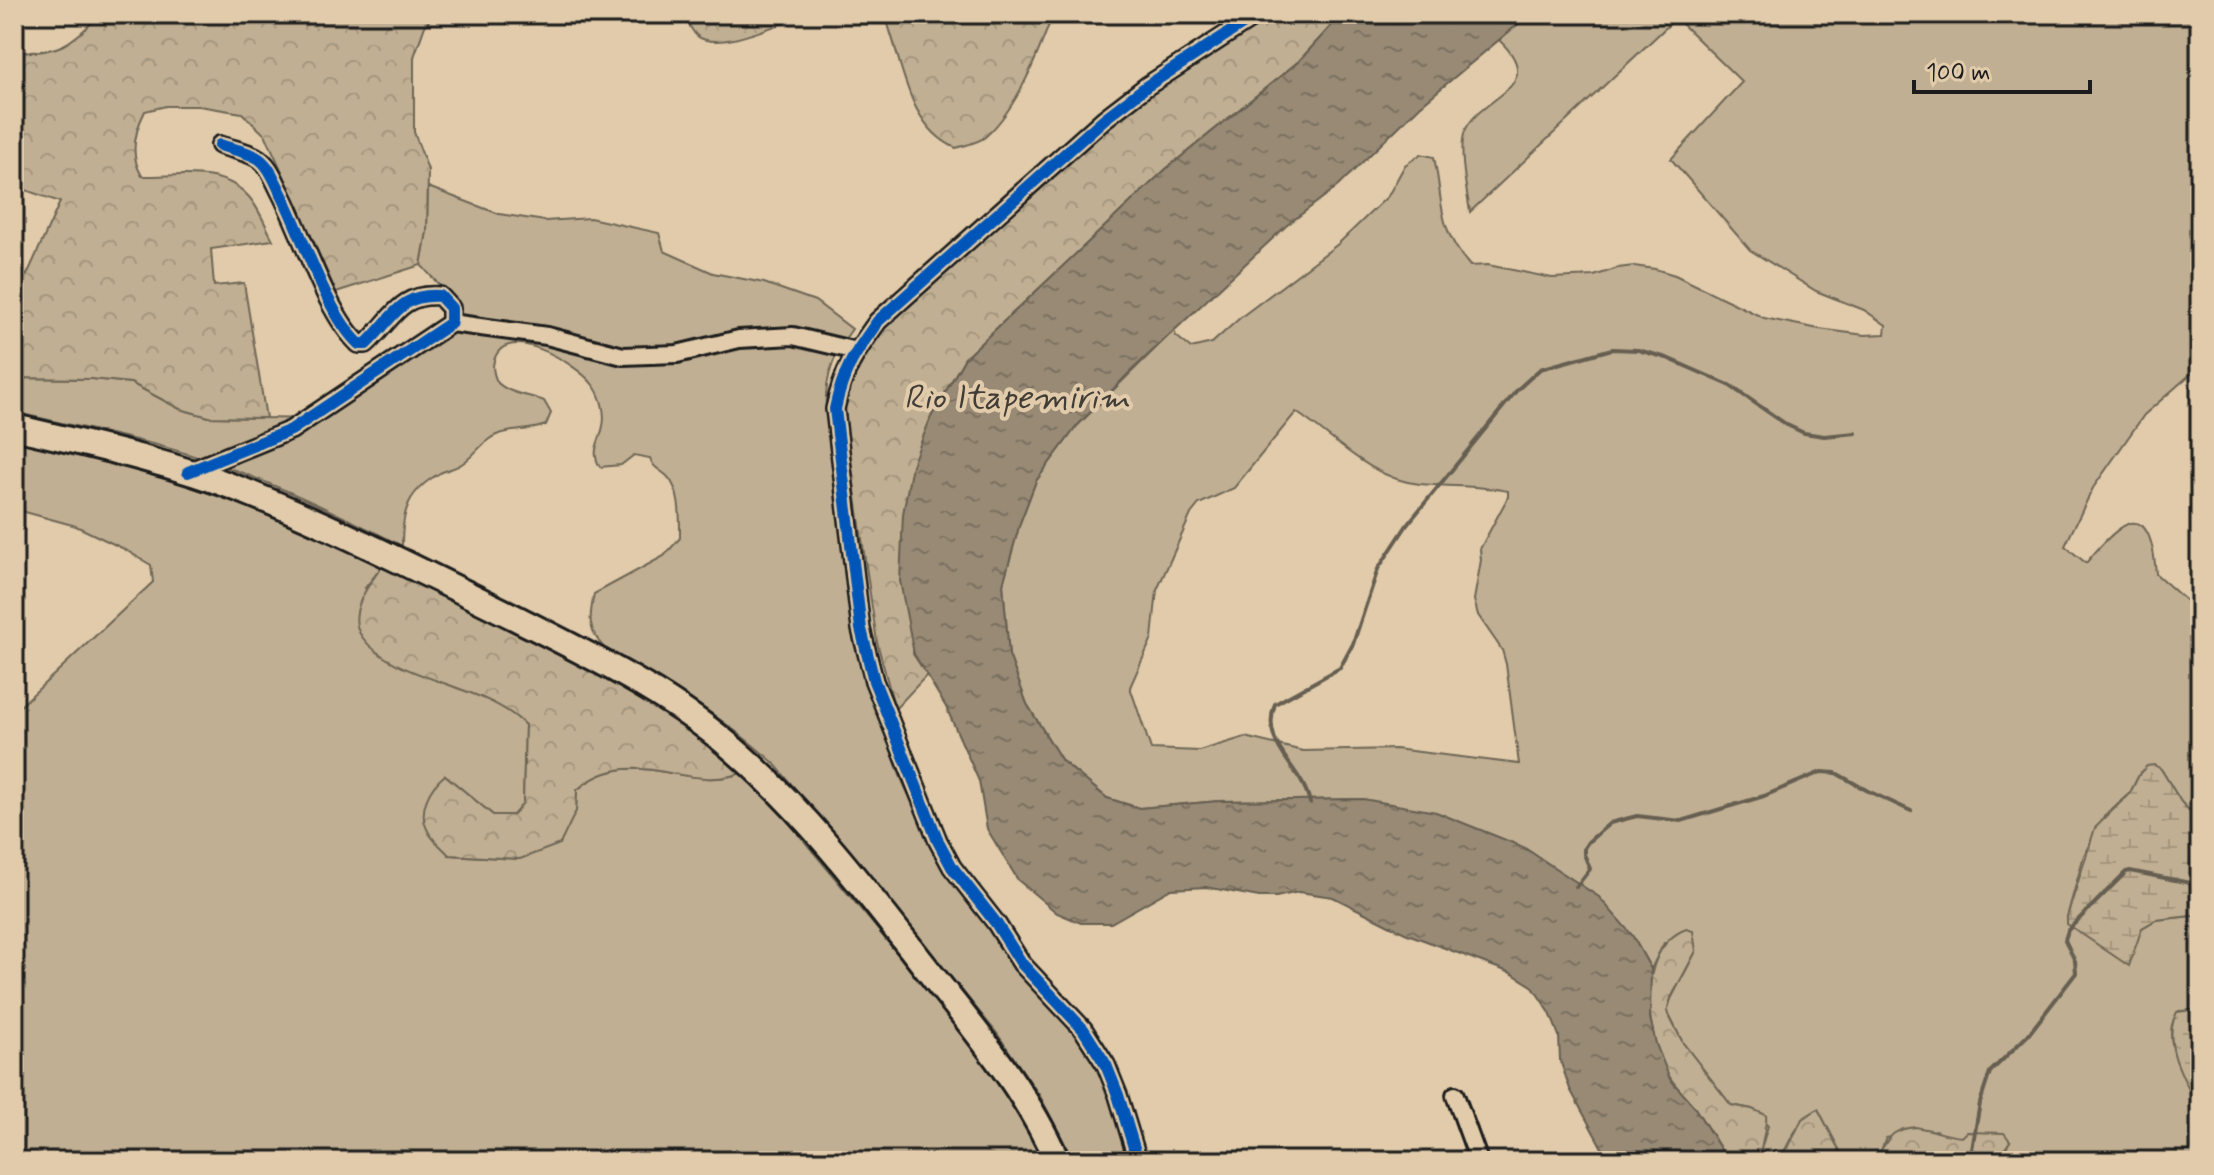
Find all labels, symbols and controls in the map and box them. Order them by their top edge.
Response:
scale bar [1914,44,2090,94]
text: 100 m [1926,58,1990,89]
water label: Rio Itapemirim [904,376,1130,421]

